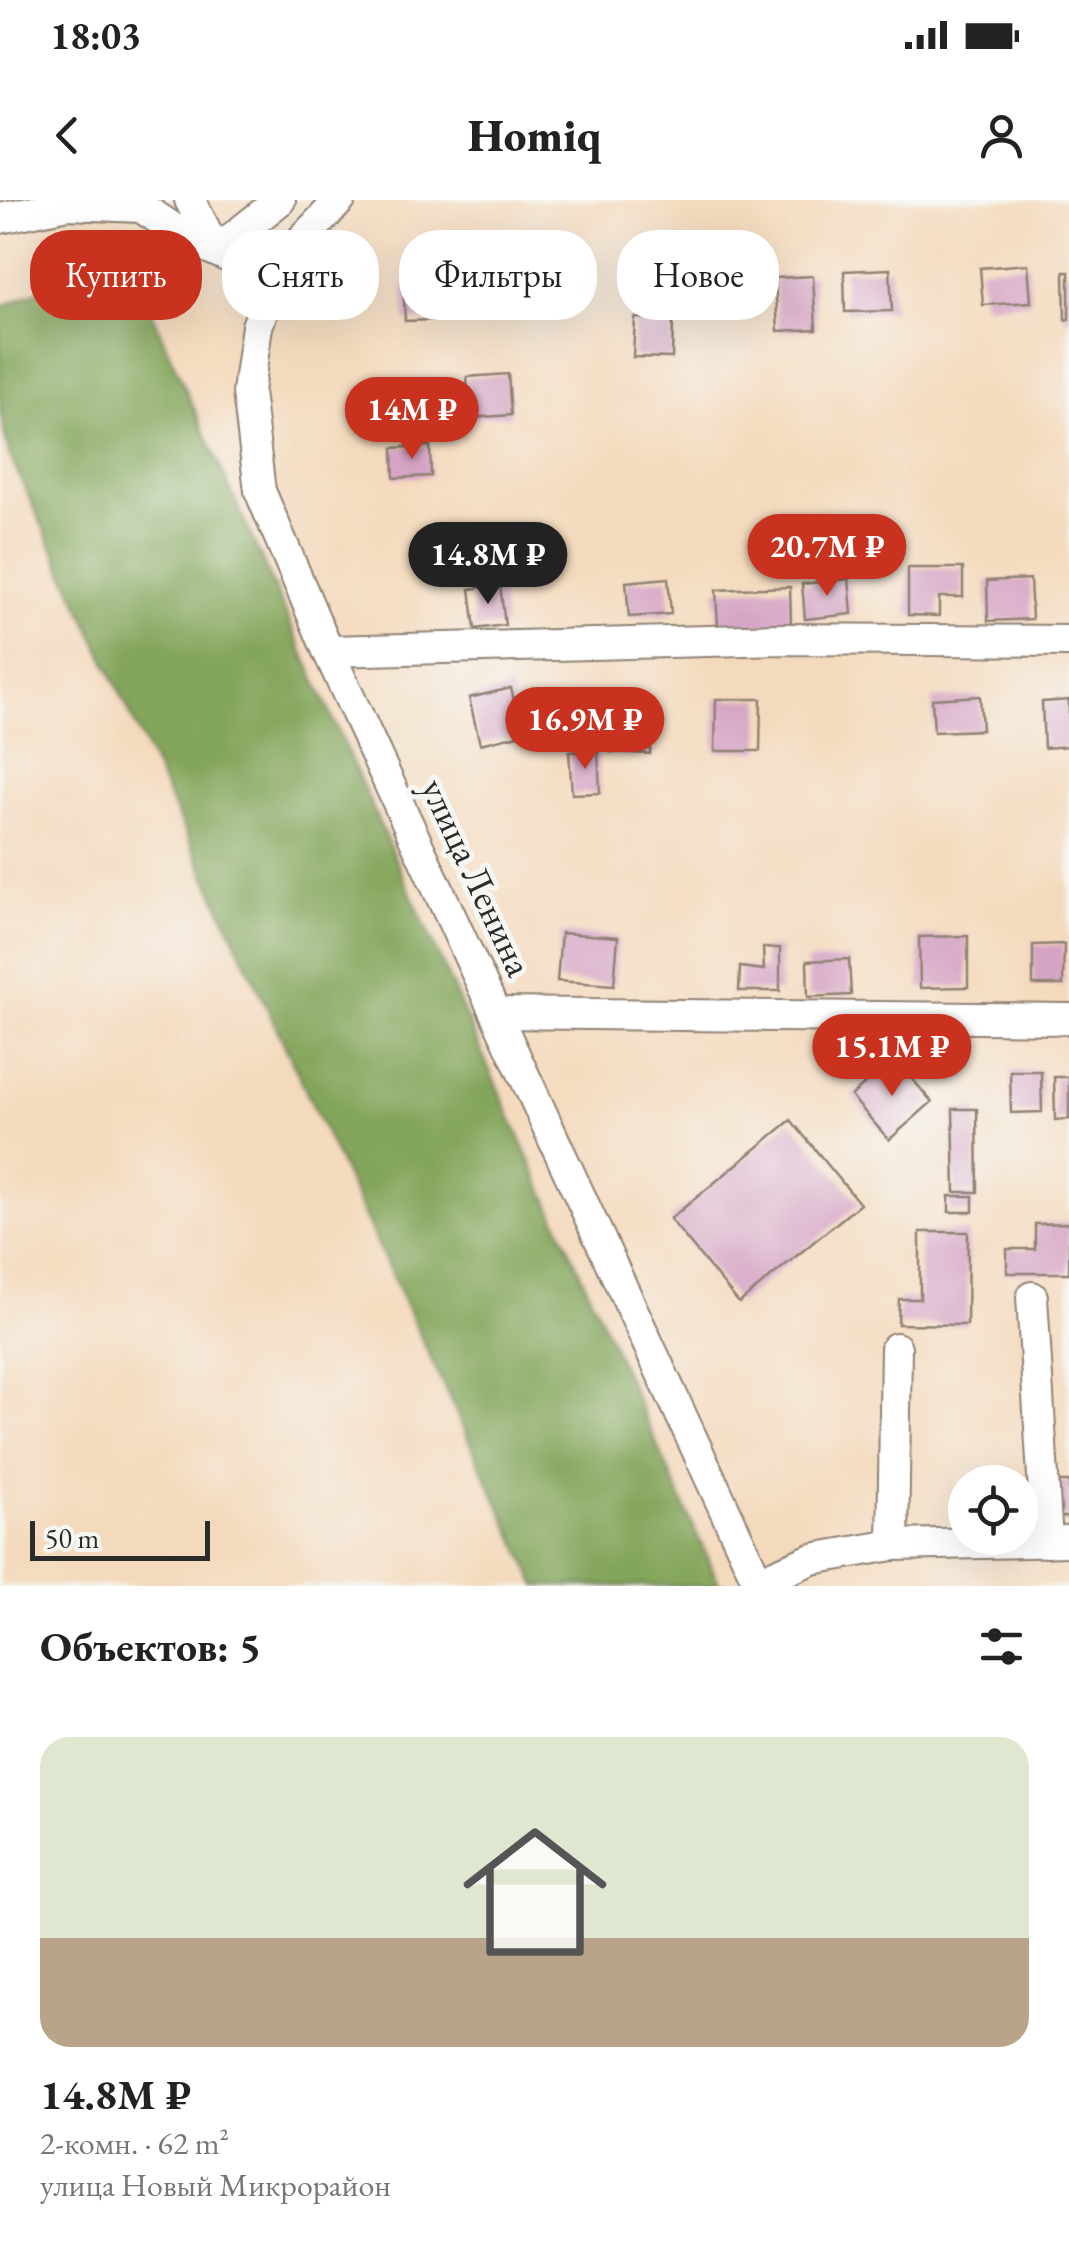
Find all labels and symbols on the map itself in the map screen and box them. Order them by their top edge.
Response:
pin: 14M ₽ [342,377,482,462]
pin: 20.7M ₽ [735,514,919,599]
pin: 14.8M ₽ [396,522,580,607]
pin: 16.9M ₽ [493,687,677,772]
street label: улица Ленина [410,770,545,984]
pin: 15.1M ₽ [800,1014,984,1099]
scale bar [30,1516,210,1560]

